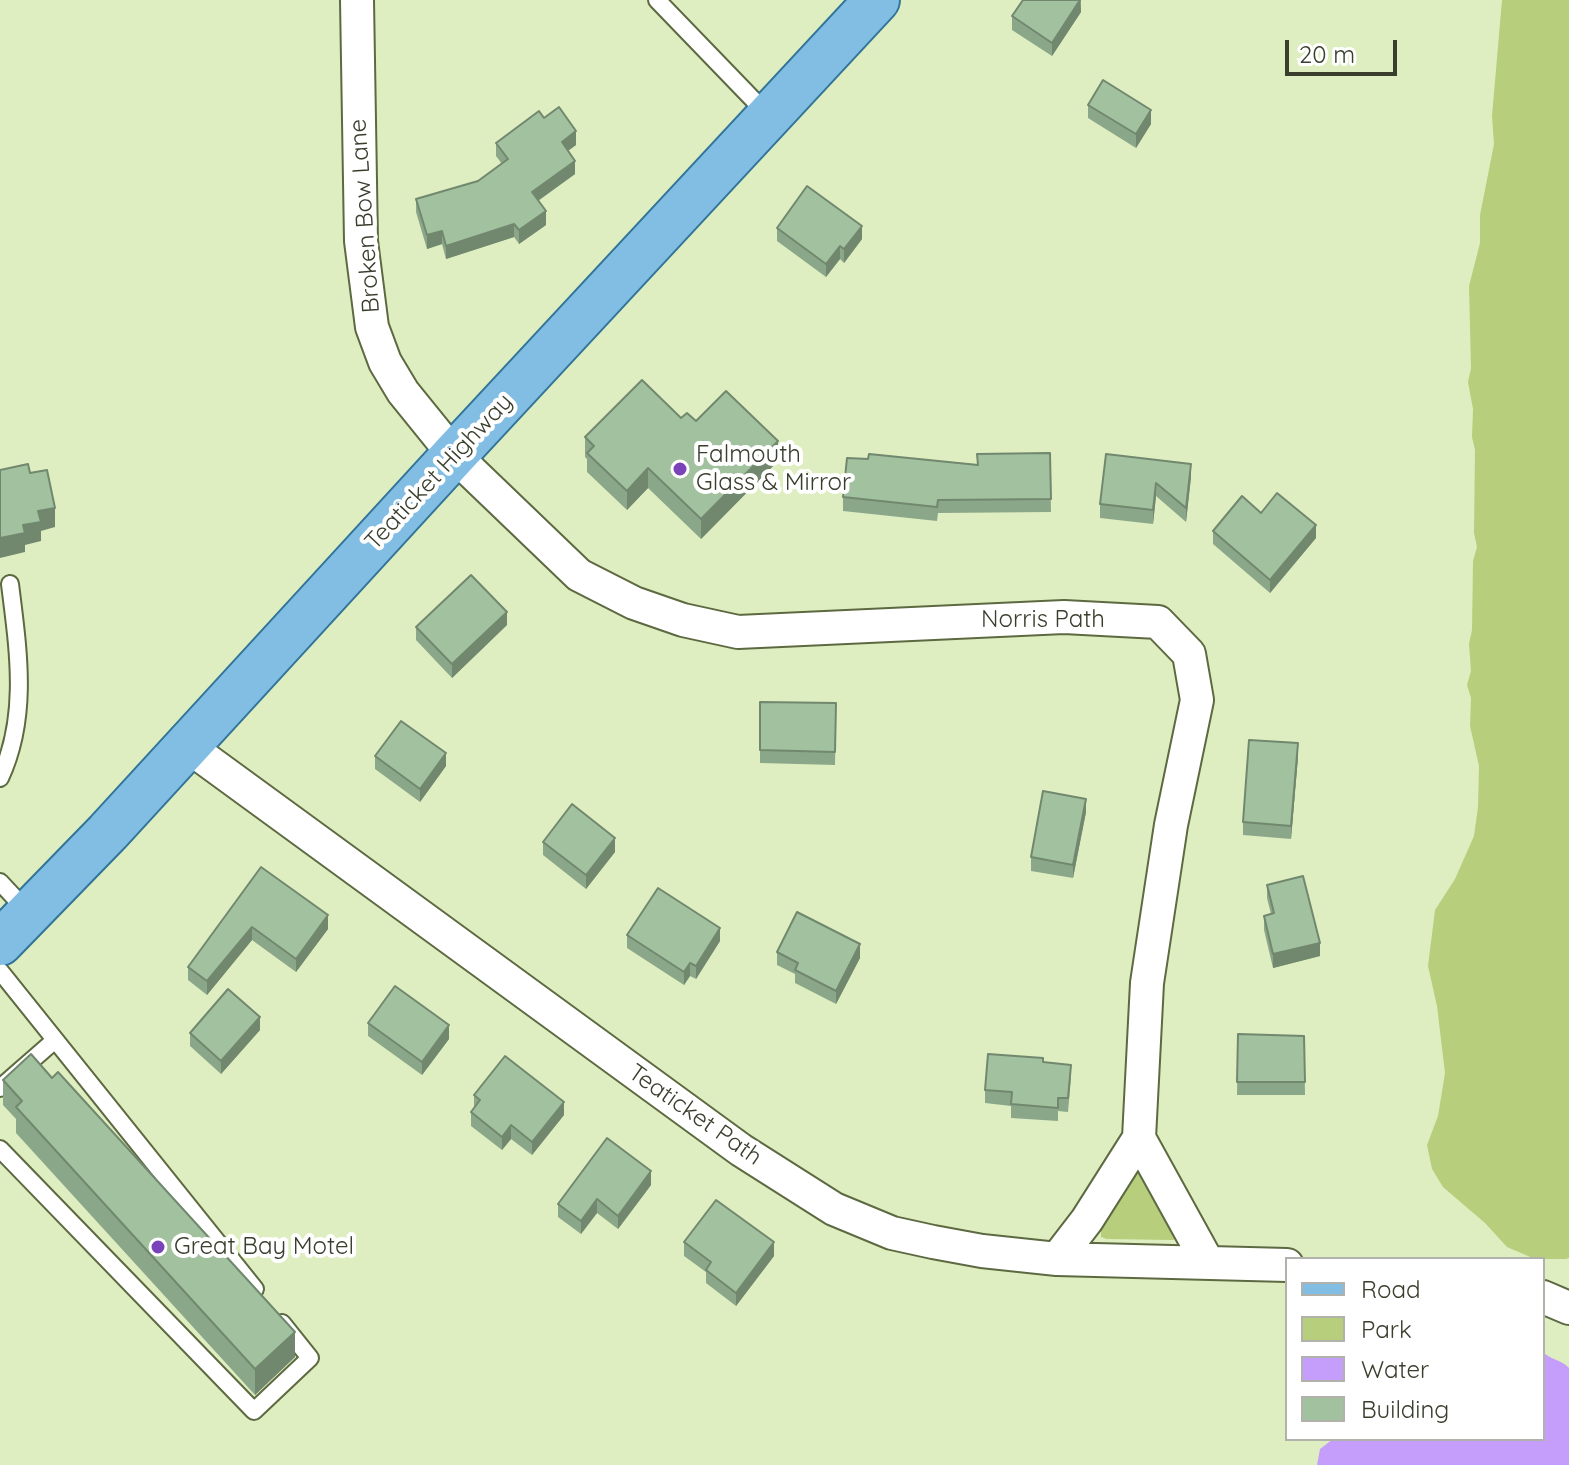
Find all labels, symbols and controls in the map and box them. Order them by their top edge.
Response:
scale bar [1289,24,1401,74]
text: 20 m [1299,39,1355,69]
street label: Broken Bow Lane [344,118,386,314]
street label: Teaticket Highway [359,388,519,556]
place label: Falmouth Glass & Mirror [696,441,851,497]
marker: Falmouth Glass & Mirror [671,460,689,478]
street label: Norris Path [981,606,1105,634]
street label: Teaticket Path [623,1058,767,1172]
place label: Great Bay Motel [174,1233,354,1261]
marker: Great Bay Motel [149,1238,167,1256]
legend [1285,1257,1545,1441]
text: Road [1361,1274,1421,1304]
text: Park [1361,1314,1412,1344]
text: Water [1361,1354,1429,1384]
text: Building [1361,1394,1449,1424]

